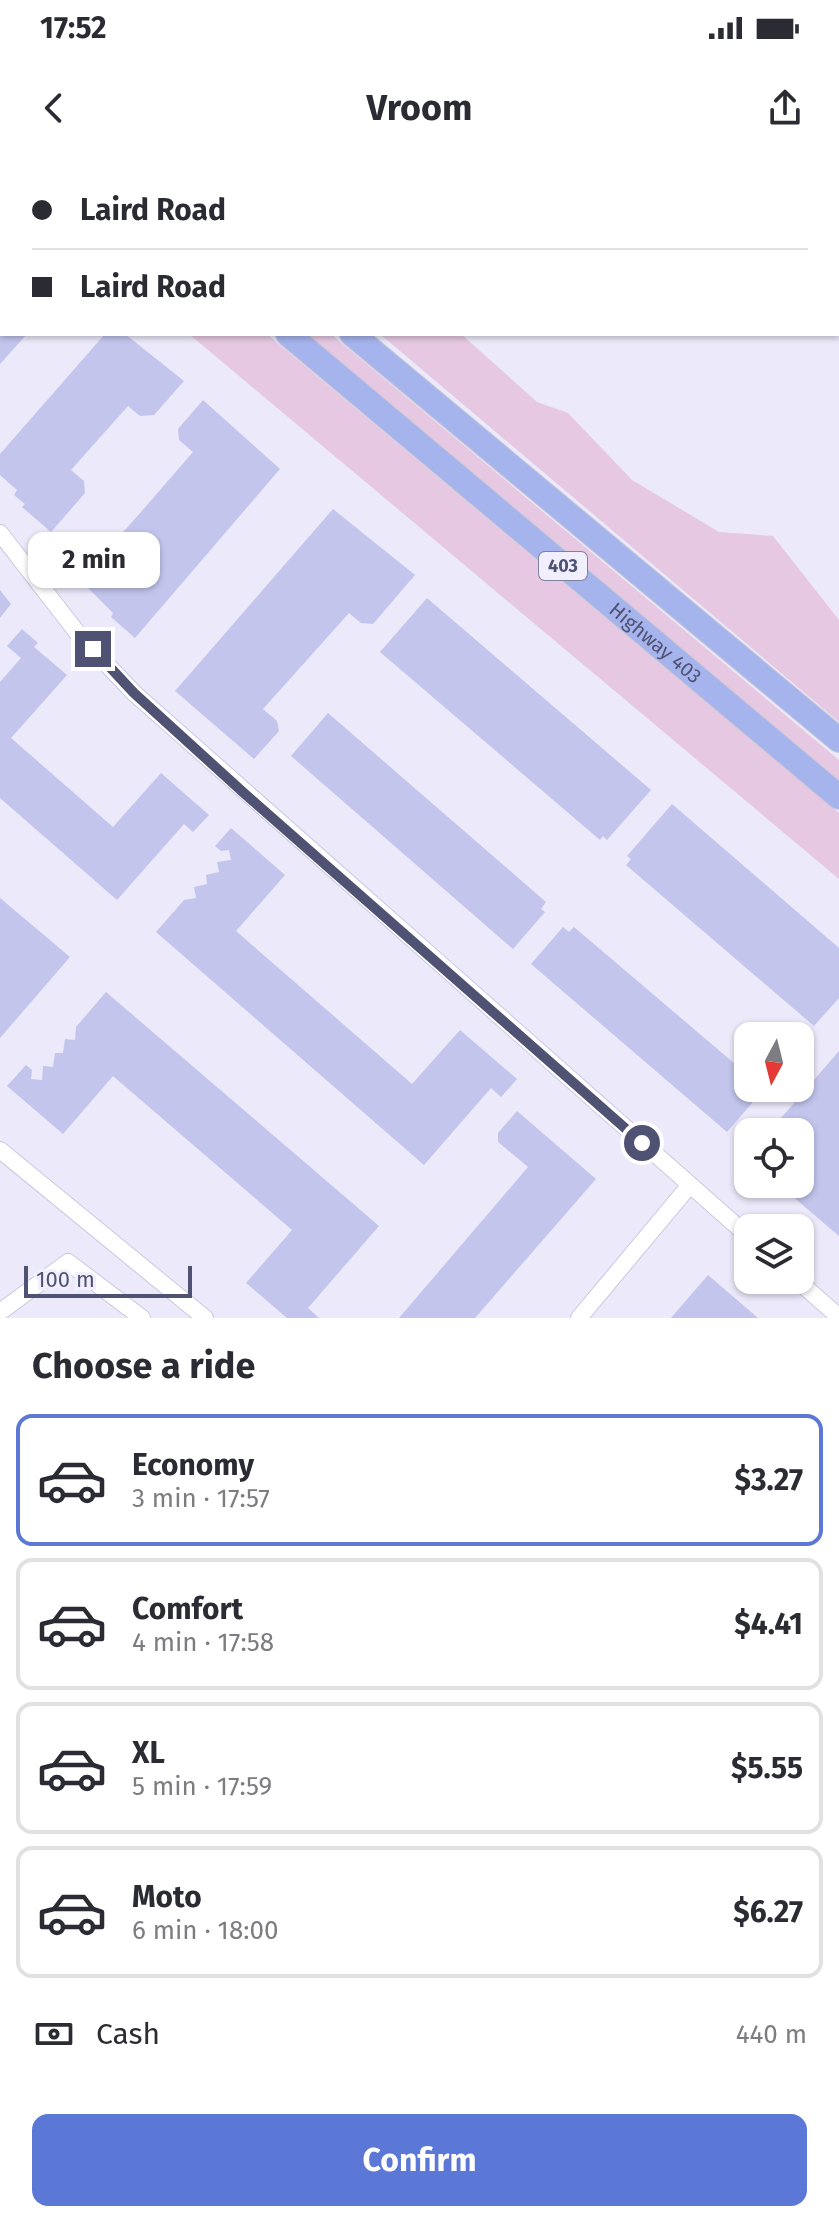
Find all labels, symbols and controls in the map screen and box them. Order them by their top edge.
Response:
text: 17:52 [40,10,107,46]
icon: back [32,86,76,130]
text: Vroom [367,86,472,130]
icon: share [763,86,807,130]
text: Laird Road [80,192,226,228]
text: Laird Road [80,269,226,305]
callout: 2 min [27,533,159,589]
text: 2 min [62,544,126,575]
road number: 403 [539,552,587,580]
street label: Highway 403 [605,597,706,688]
route end [75,631,111,667]
north arrow [734,1022,814,1102]
map controls [734,1022,814,1294]
button: locate [734,1118,814,1198]
route start [624,1125,660,1161]
button: layers [734,1214,814,1294]
scale bar [24,1262,192,1298]
text: 100 m [36,1266,95,1293]
text: Choose a ride [32,1344,255,1388]
icon: car [36,1444,108,1516]
text: Economy [132,1447,254,1483]
text: $3.27 [734,1462,803,1498]
text: 3 min · 17:57 [132,1483,270,1514]
icon: car [36,1588,108,1660]
text: Comfort [132,1591,243,1627]
text: $4.41 [734,1606,803,1642]
text: 4 min · 17:58 [132,1627,274,1658]
icon: car [36,1732,108,1804]
text: XL [132,1735,165,1771]
text: $5.55 [731,1750,803,1786]
text: 5 min · 17:59 [132,1771,272,1802]
icon: car [36,1876,108,1948]
text: Moto [132,1879,202,1915]
text: $6.27 [733,1894,803,1930]
text: 6 min · 18:00 [132,1915,278,1946]
icon: cash [32,2012,76,2056]
text: Cash [96,2016,160,2052]
text: 440 m [736,2019,807,2050]
button: Confirm [32,2114,807,2206]

